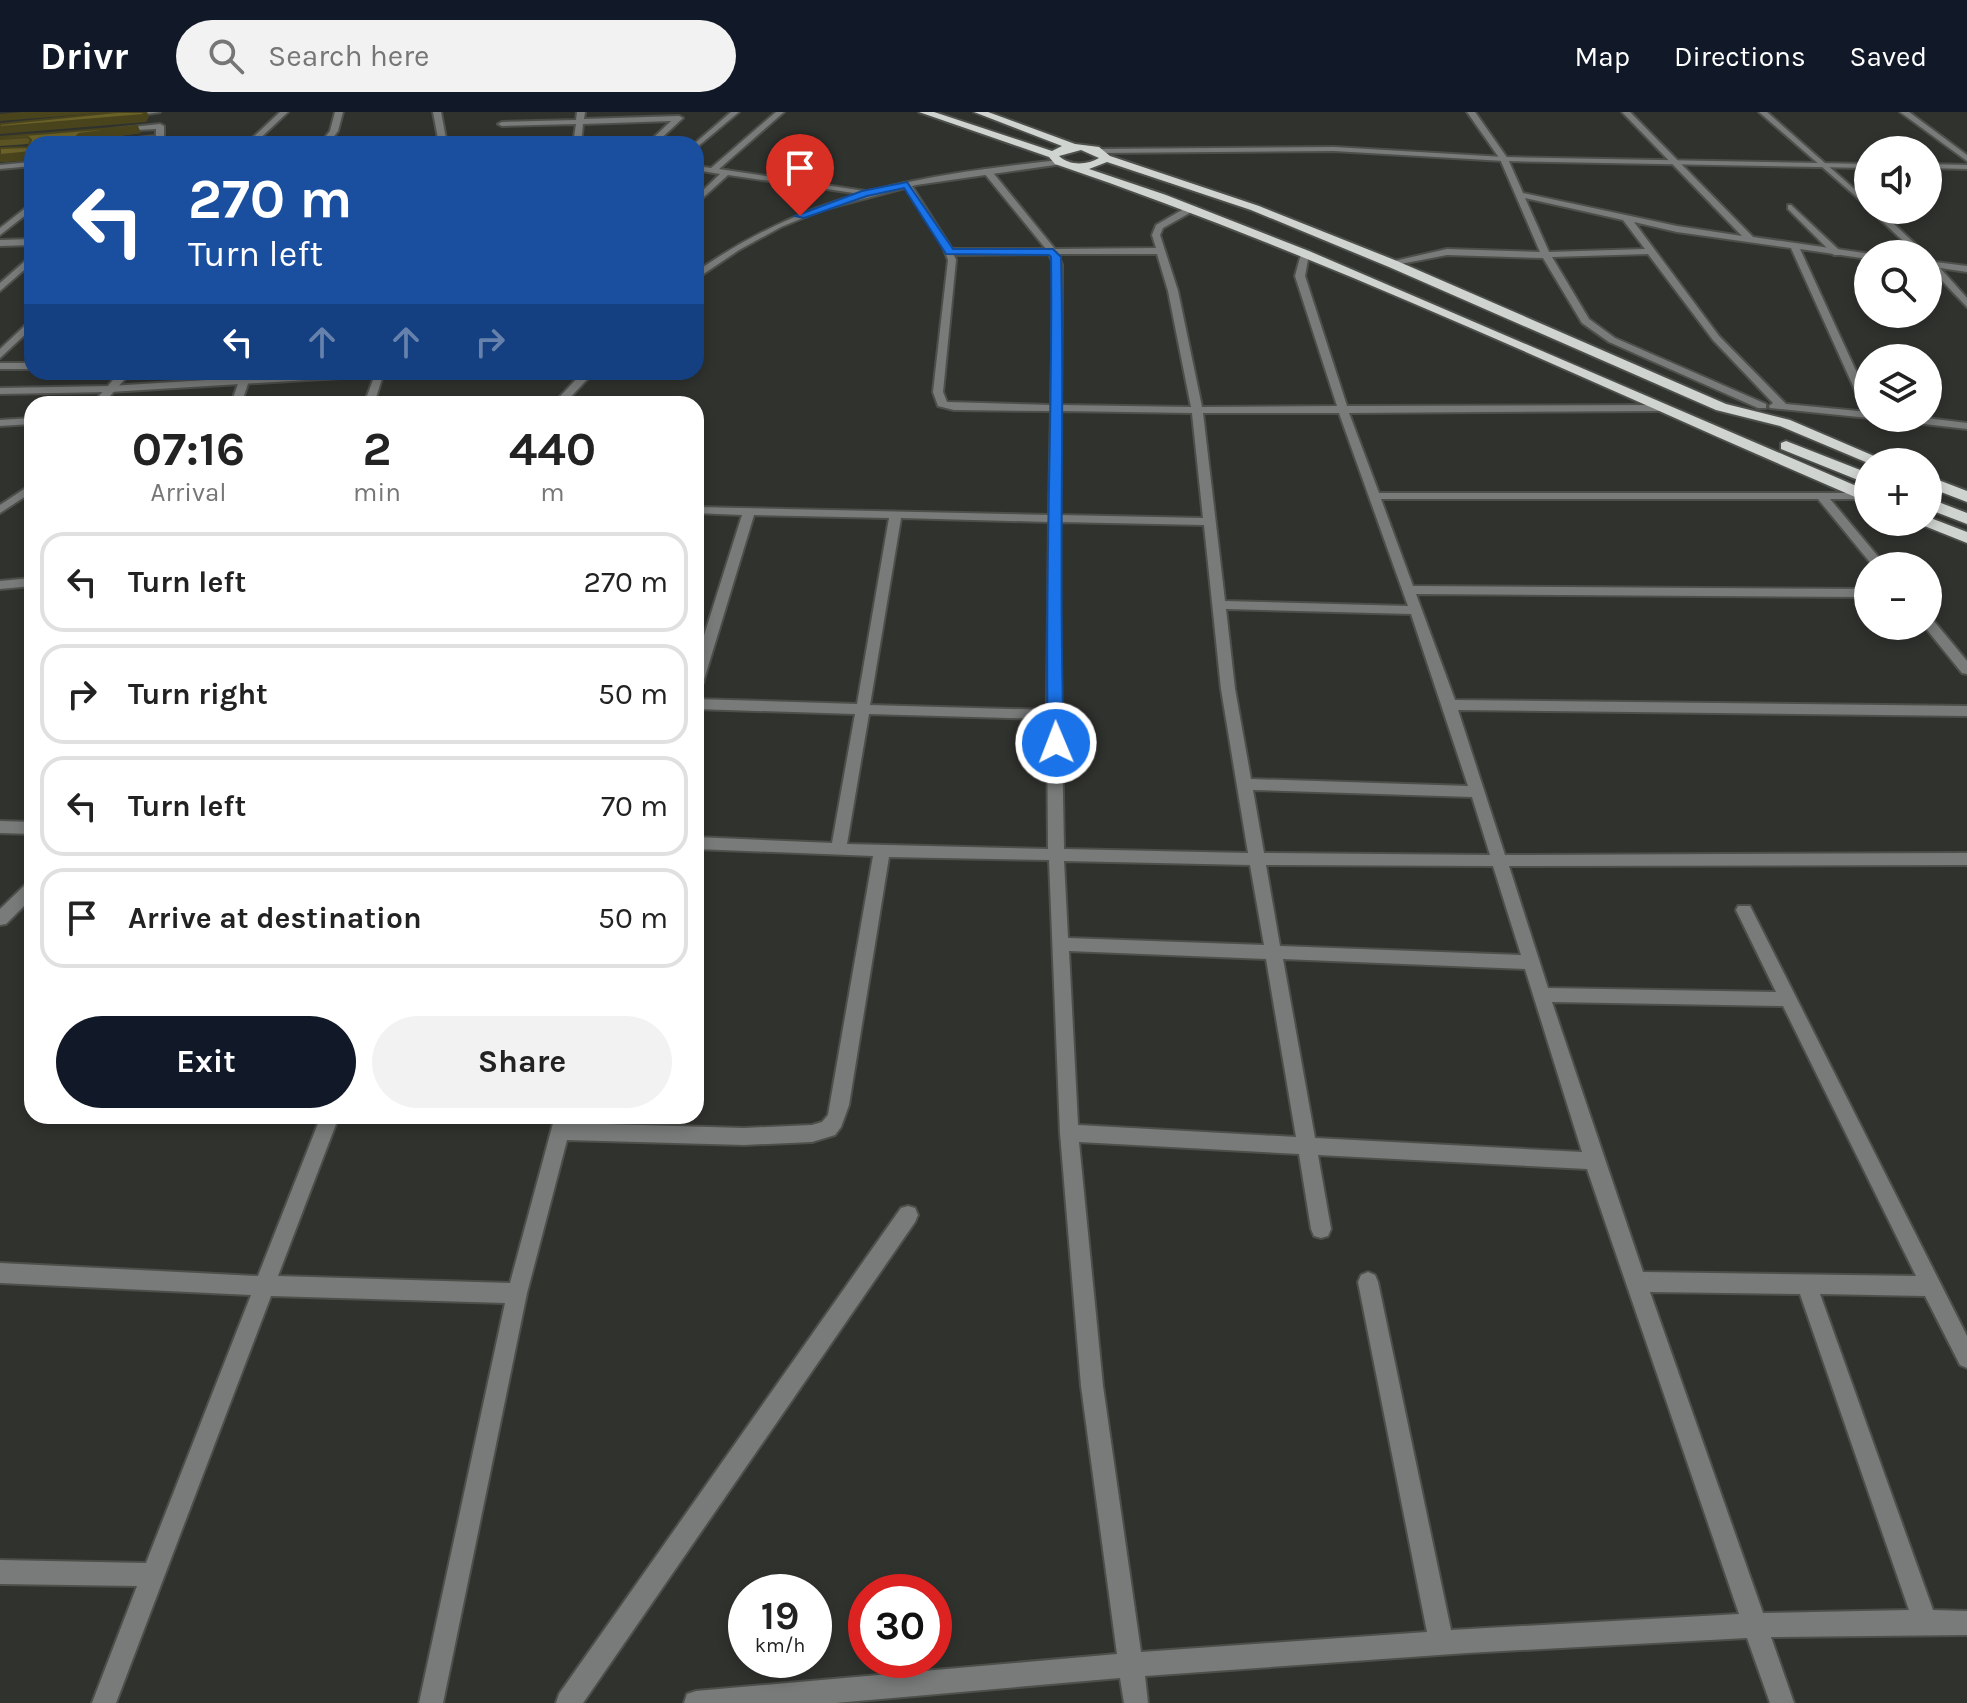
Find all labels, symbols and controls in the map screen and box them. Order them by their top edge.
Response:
search box [176,20,736,92]
text: Drivr [40,34,128,79]
icon: search [204,34,248,78]
text: Search here [268,38,429,74]
text: Map [1575,40,1630,73]
text: Directions [1674,40,1806,73]
text: Saved [1850,40,1927,73]
pin [766,134,834,216]
map controls [1854,136,1942,640]
button: sound [1854,136,1942,224]
icon: arrive [778,146,822,190]
text: 270 m [188,166,352,231]
icon: left [56,168,160,272]
text: Turn left [188,233,323,275]
button: search [1854,240,1942,328]
icon: left [216,320,260,364]
icon: ahead [300,320,344,364]
icon: ahead [384,320,428,364]
icon: right [468,320,512,364]
button: layers [1854,344,1942,432]
text: 07:16 [132,421,245,477]
text: 2 [362,421,392,477]
text: 440 [509,421,596,477]
button: + [1854,448,1942,536]
text: Arrival [150,477,227,508]
text: min [353,477,401,508]
text: m [540,477,565,508]
button: − [1854,552,1942,640]
icon: left [60,560,104,604]
text: Turn left [128,564,246,600]
text: 270 m [584,564,668,600]
icon: right [60,672,104,716]
text: Turn right [128,676,268,712]
text: 50 m [598,676,668,712]
position arrow [1014,701,1098,785]
icon: left [60,784,104,828]
text: Turn left [128,788,246,824]
text: 70 m [601,788,668,824]
icon: arrive [60,896,104,940]
text: Arrive at destination [128,900,422,936]
text: 50 m [598,900,668,936]
button: Exit [56,1016,356,1108]
button: Share [372,1016,672,1108]
speed limit sign: 30 [848,1574,952,1678]
text: 19 [761,1592,799,1639]
text: km/h [755,1634,805,1657]

